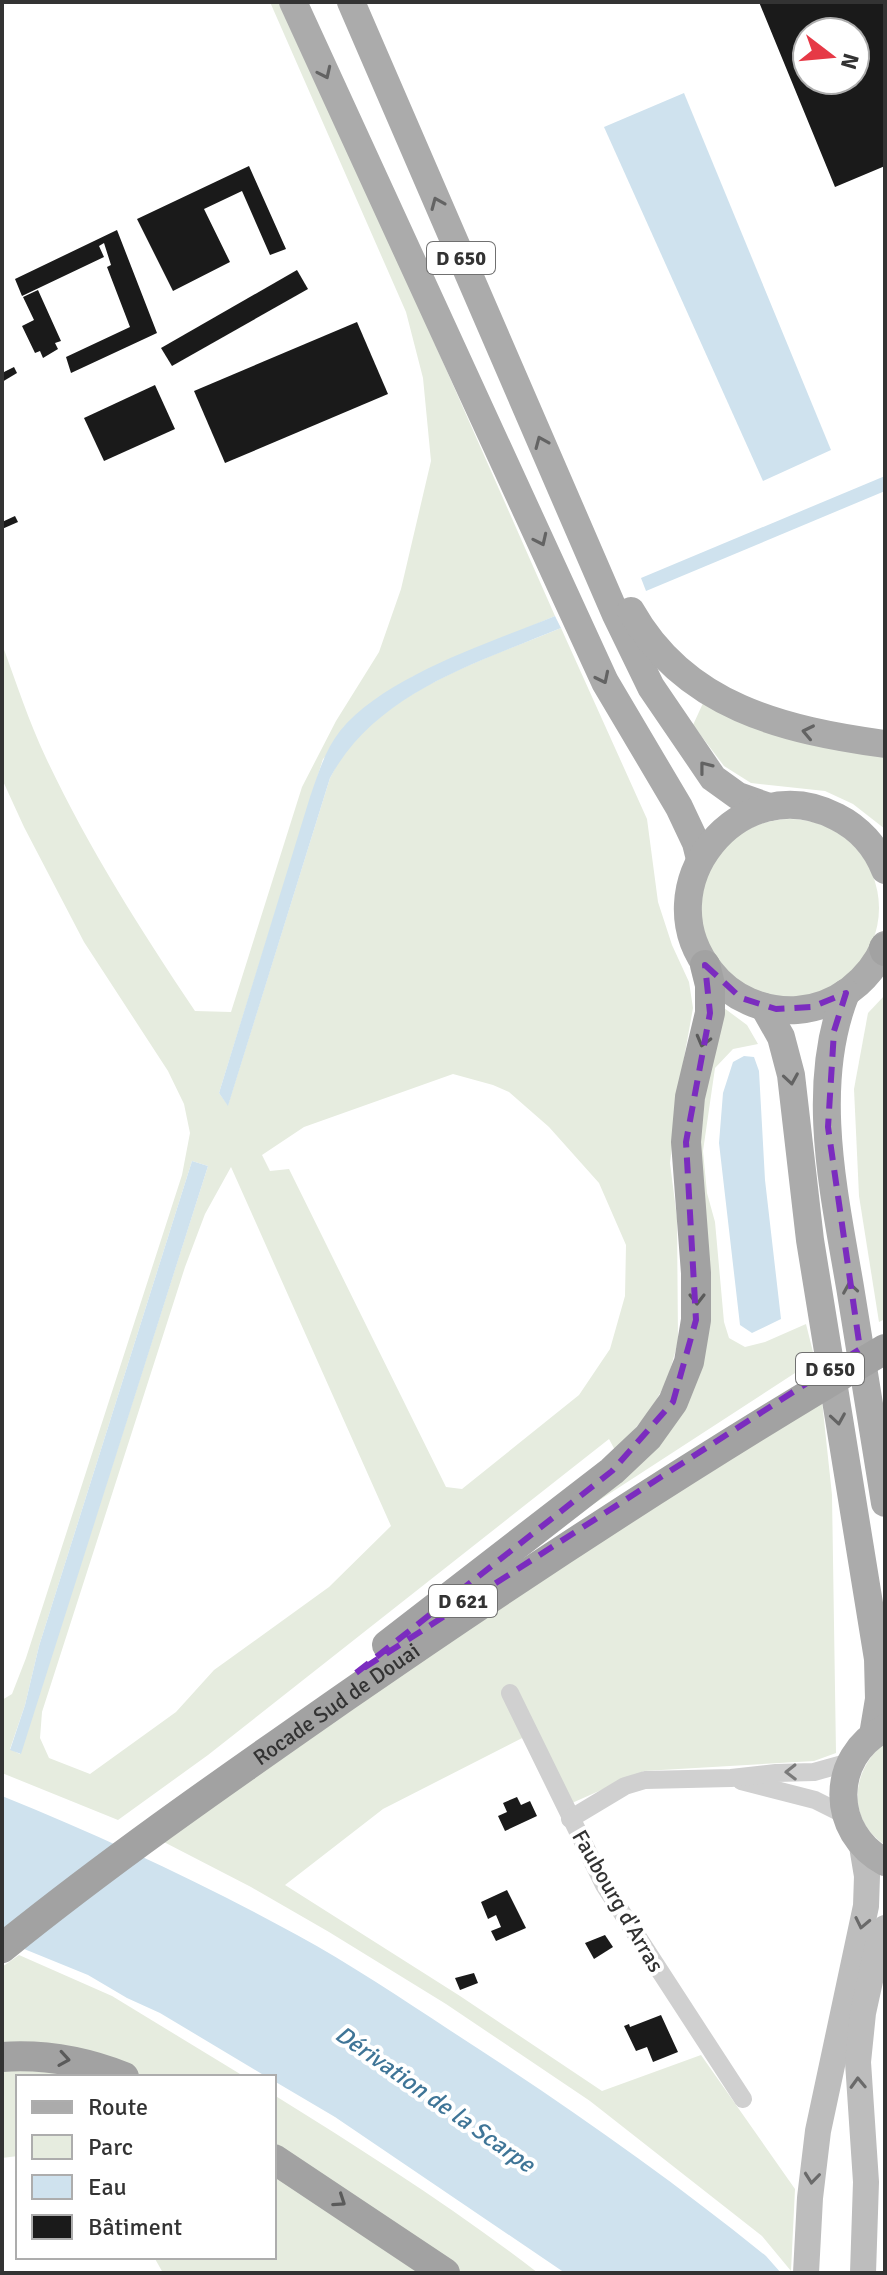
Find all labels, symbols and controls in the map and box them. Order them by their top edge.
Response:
north arrow [791,16,871,96]
text: N [835,50,865,72]
one-way arrow [315,64,331,79]
one-way arrow [431,197,447,211]
road number: D 650 [427,242,495,274]
one-way arrow [534,435,550,450]
one-way arrow [531,532,547,547]
one-way arrow [594,669,609,684]
one-way arrow [801,724,815,741]
one-way arrow [700,761,714,776]
one-way arrow [696,1034,713,1048]
one-way arrow [782,1072,799,1085]
one-way arrow [842,1281,859,1295]
one-way arrow [688,1293,706,1306]
road number: D 650 [796,1353,864,1385]
one-way arrow [829,1412,846,1426]
road number: D 621 [429,1585,497,1617]
street label: Rocade Sud de Douai [248,1636,424,1771]
one-way arrow [784,1764,797,1781]
street label: Faubourg d'Arras [566,1825,670,1977]
one-way arrow [854,1916,871,1929]
water label: Dérivation de la Scarpe [329,2019,541,2180]
one-way arrow [57,2050,71,2067]
legend [16,2075,276,2259]
one-way arrow [849,2076,867,2089]
text: Route [88,2092,148,2122]
text: Parc [88,2132,133,2162]
text: Eau [88,2172,127,2202]
one-way arrow [804,2172,821,2185]
one-way arrow [331,2192,345,2207]
text: Bâtiment [88,2212,182,2242]

